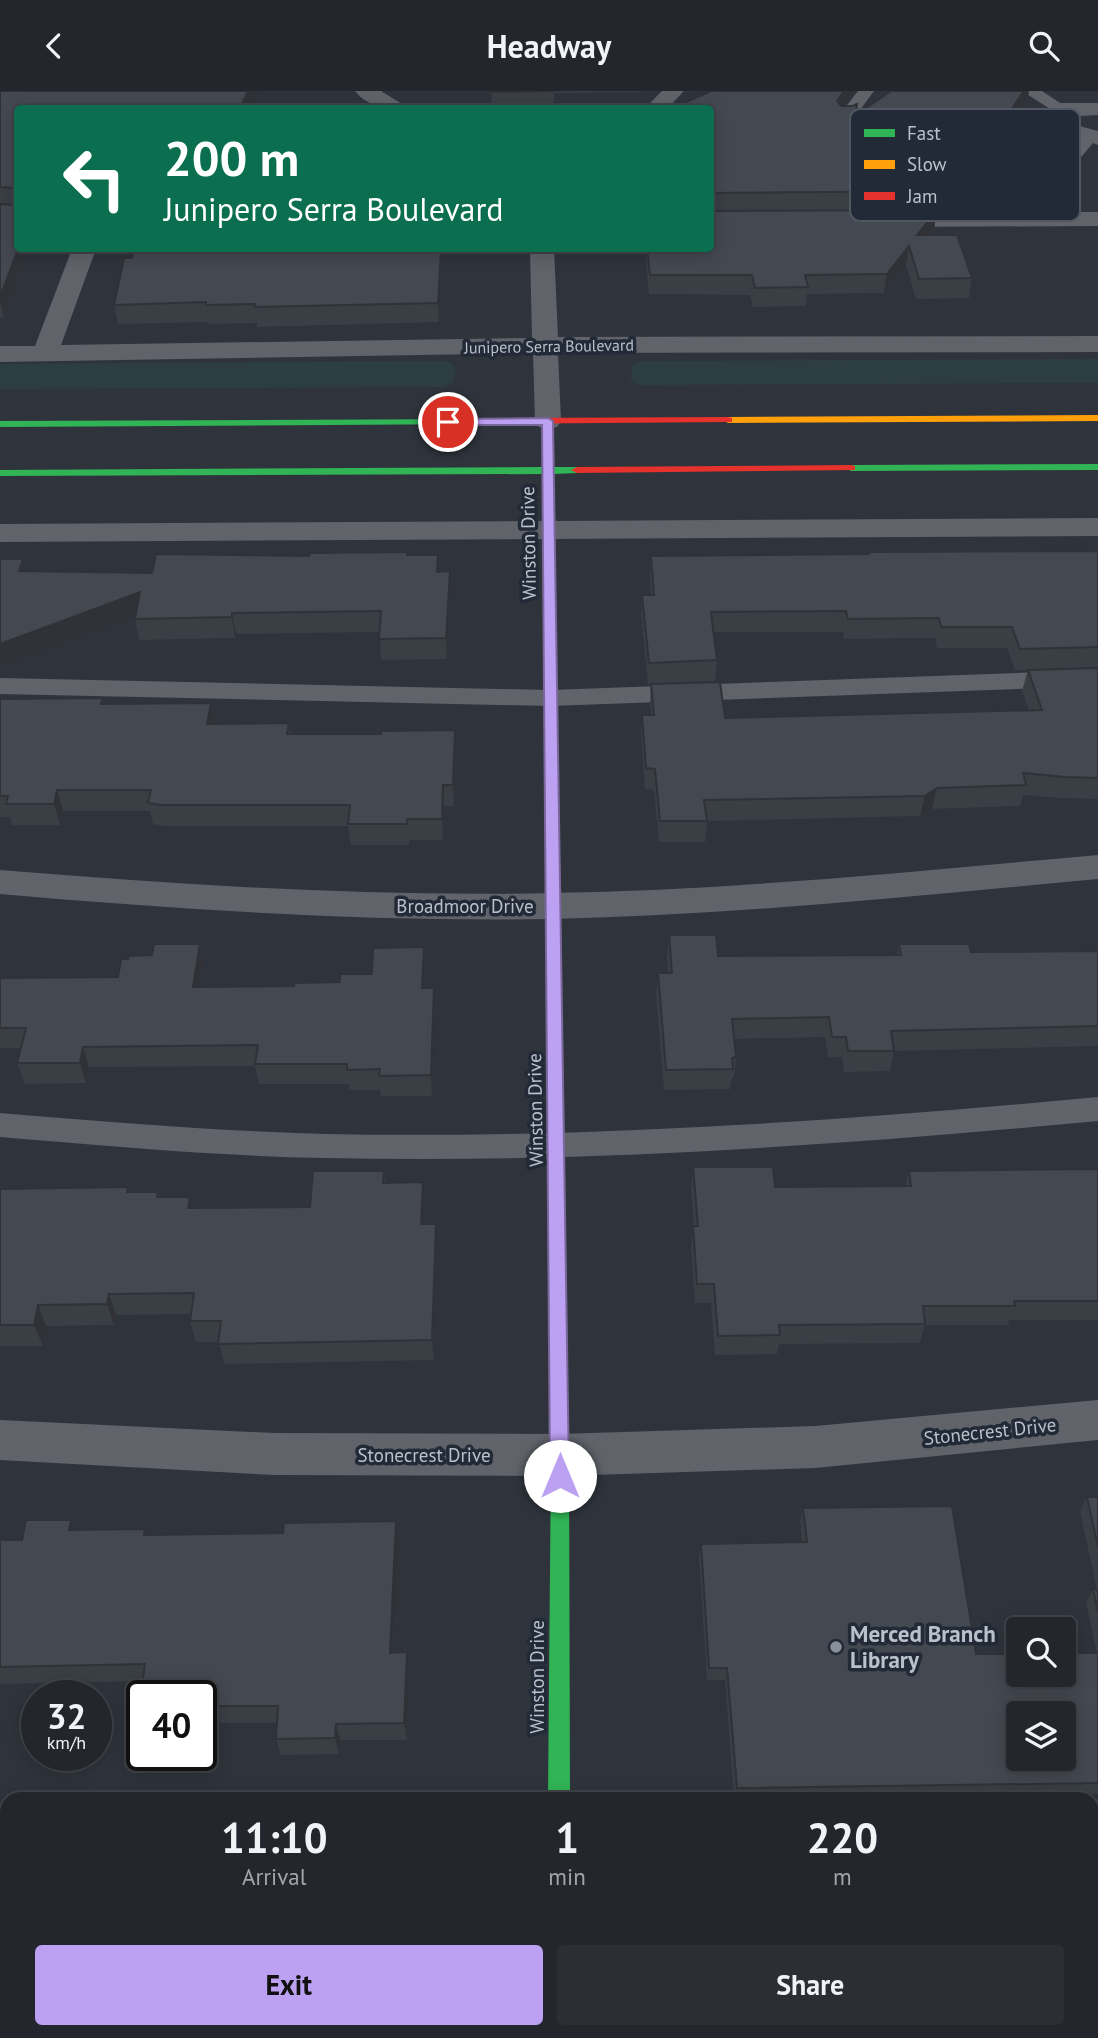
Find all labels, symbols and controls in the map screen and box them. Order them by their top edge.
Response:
text: Headway [487,25,611,67]
icon: back [35,27,73,65]
icon: search [1025,27,1063,65]
legend [850,109,1080,221]
text: Fast [907,121,941,145]
text: 200 m [164,126,299,190]
icon: left [49,133,140,224]
text: Slow [907,152,947,176]
text: Jam [906,184,937,208]
text: Junipero Serra Boulevard [164,188,504,230]
street label: Junipero Serra Boulevard [463,335,634,357]
pin [418,392,478,452]
icon: arrive [429,403,467,441]
street label: Winston Drive [515,486,541,600]
street label: Broadmoor Drive [396,894,534,918]
street label: Winston Drive [522,1053,548,1167]
street label: Stonecrest Drive [923,1412,1057,1450]
position arrow [523,1439,597,1513]
street label: Stonecrest Drive [357,1443,491,1467]
map controls [1006,1617,1076,1771]
button: search [1006,1617,1076,1687]
place label: Merced Branch Library [850,1619,996,1674]
street label: Winston Drive [525,1620,549,1734]
marker: Merced Branch Library [828,1639,844,1655]
speed limit sign: 40 [126,1680,217,1771]
text: 32 [47,1693,86,1739]
button: layers [1006,1701,1076,1771]
text: km/h [47,1731,86,1754]
text: 11:10 [221,1810,327,1865]
text: 1 [555,1810,579,1865]
text: 220 [807,1810,878,1865]
text: Arrival [242,1862,306,1891]
text: min [548,1862,586,1891]
text: m [833,1862,852,1891]
button: Exit [35,1945,543,2025]
button: Share [557,1945,1064,2025]

